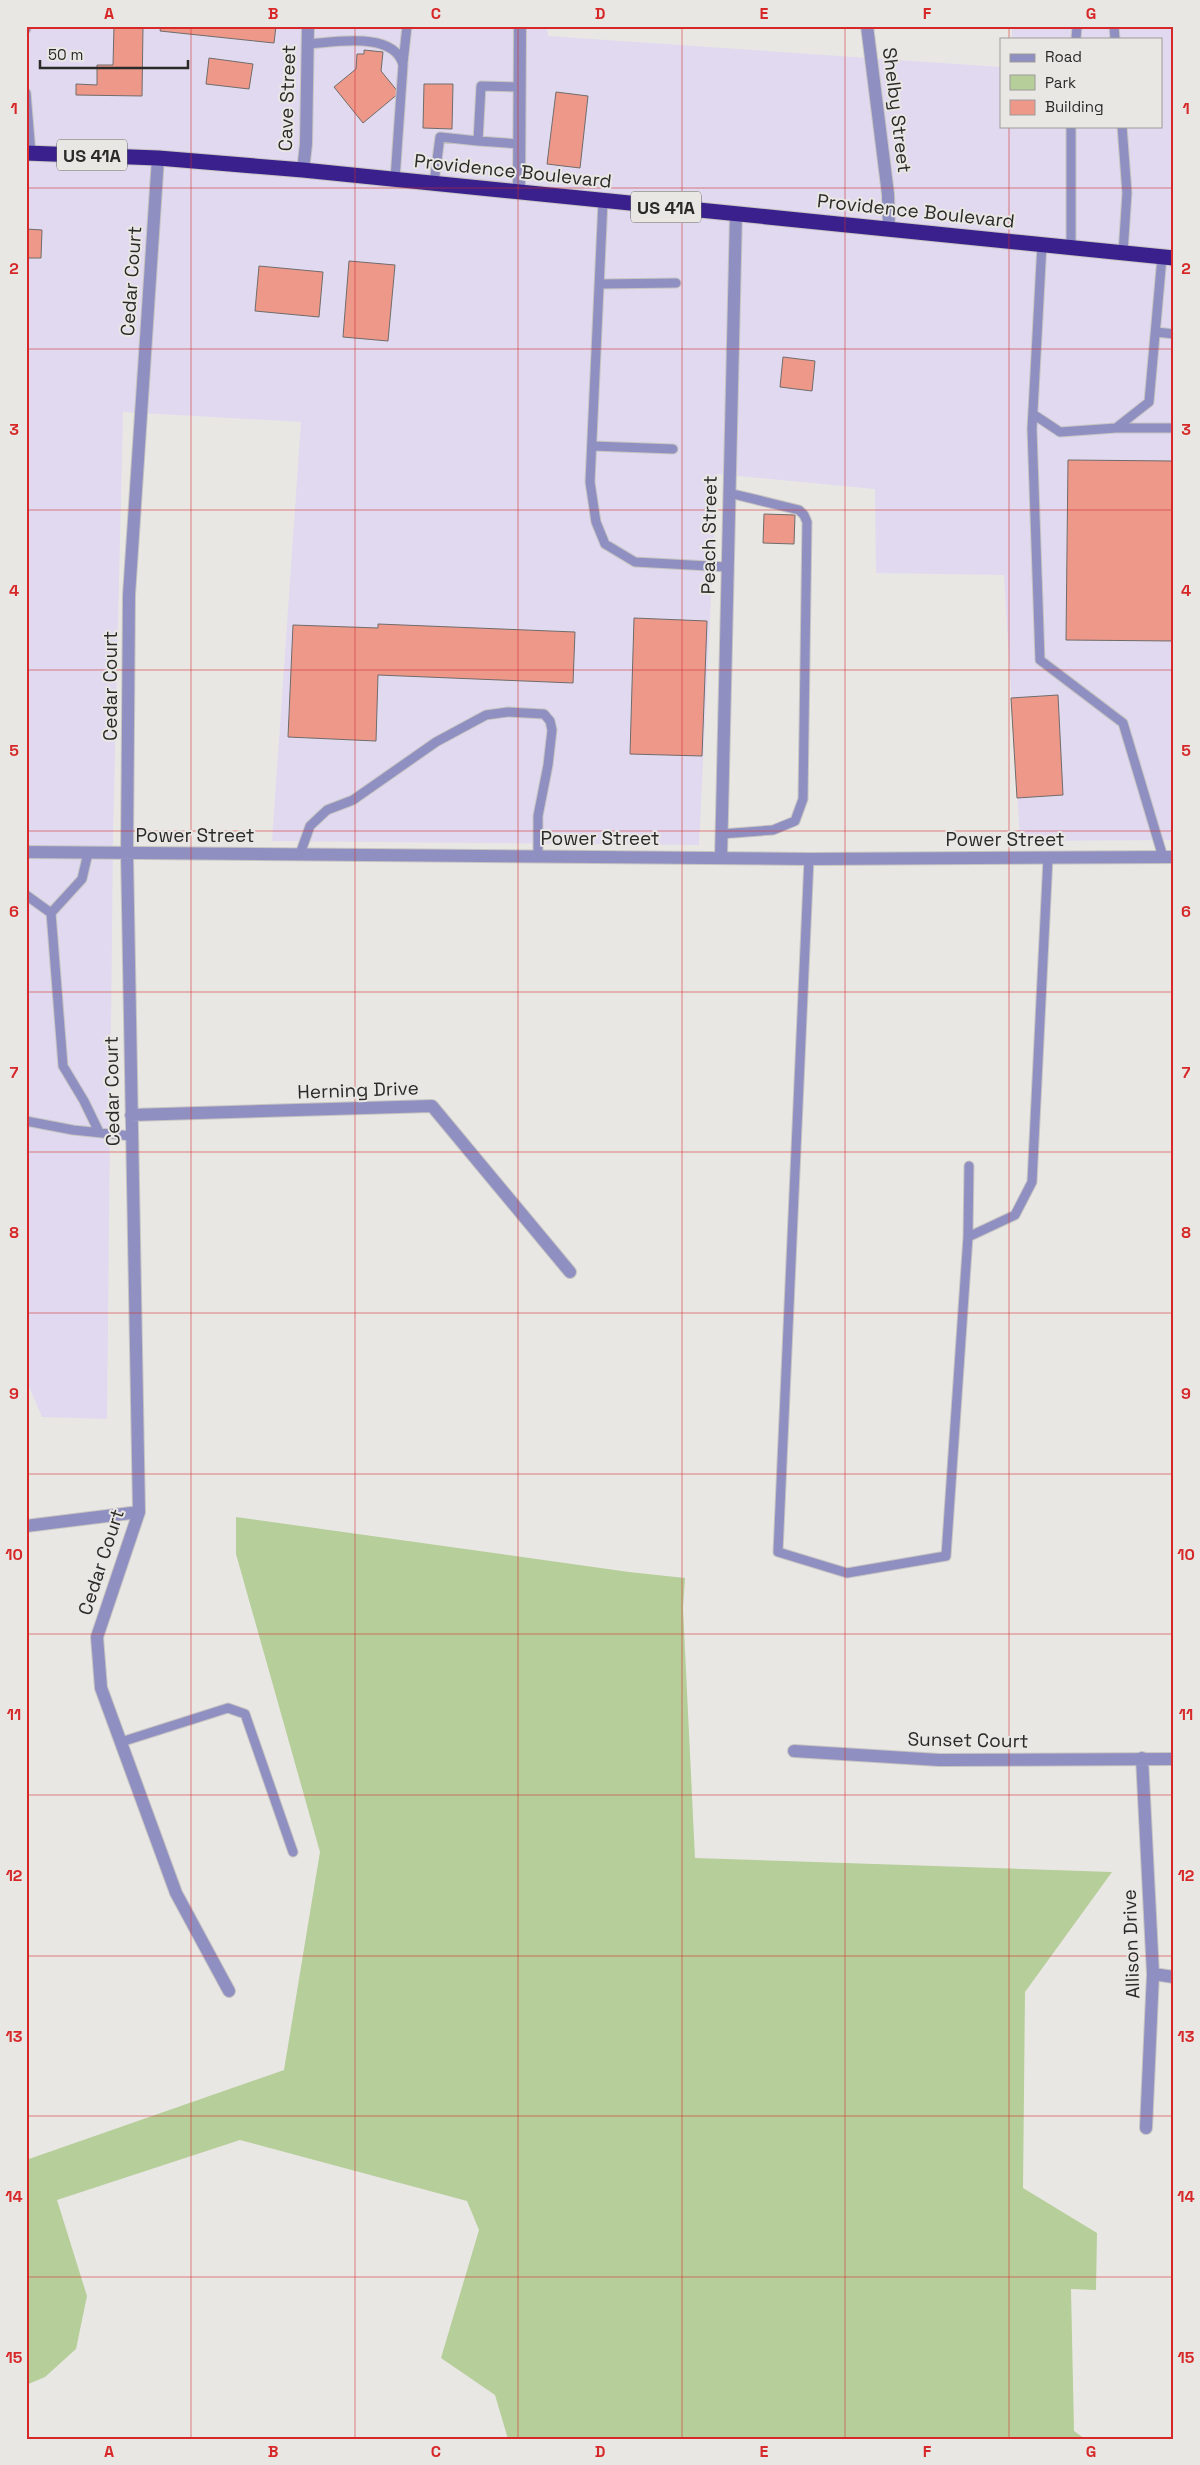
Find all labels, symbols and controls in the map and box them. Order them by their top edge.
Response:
text: A [104,3,114,24]
text: B [268,3,278,24]
text: C [431,3,441,24]
text: D [595,3,605,24]
text: E [760,3,769,24]
text: F [923,3,932,24]
text: G [1086,3,1096,24]
scale bar [40,38,188,70]
legend [1000,38,1162,128]
street label: Cave Street [273,44,301,152]
text: 50 m [48,45,83,64]
street label: Shelby Street [877,46,917,174]
text: Road [1045,47,1082,66]
text: Park [1045,73,1076,92]
text: Building [1045,97,1104,116]
text: 1 [10,98,18,119]
text: 1 [1182,98,1190,119]
road number: US 41A [57,140,127,170]
street label: Providence Boulevard [413,148,613,194]
street label: Providence Boulevard [816,188,1016,234]
road number: US 41A [631,192,701,222]
street label: Cedar Court [115,225,147,337]
text: 2 [9,258,19,279]
text: 2 [1181,258,1191,279]
text: 3 [9,419,19,440]
text: 3 [1181,419,1191,440]
street label: Peach Street [695,475,723,595]
text: 4 [9,580,19,601]
text: 4 [1181,580,1191,601]
street label: Cedar Court [98,631,123,741]
text: 5 [9,740,19,761]
text: 5 [1181,740,1191,761]
street label: Power Street [135,823,255,848]
street label: Power Street [540,826,660,851]
street label: Power Street [945,827,1065,852]
text: 6 [9,901,19,922]
text: 6 [1181,901,1191,922]
street label: Cedar Court [99,1036,125,1146]
text: 7 [10,1062,19,1083]
text: 7 [1182,1062,1191,1083]
street label: Herning Drive [297,1075,419,1105]
text: 8 [9,1222,19,1243]
text: 8 [1181,1222,1191,1243]
text: 9 [9,1383,19,1404]
text: 9 [1181,1383,1191,1404]
street label: Cedar Court [72,1506,130,1618]
text: 10 [5,1544,23,1565]
text: 10 [1177,1544,1195,1565]
text: 11 [7,1704,21,1725]
text: 11 [1179,1704,1193,1725]
street label: Sunset Court [907,1726,1029,1754]
text: 12 [6,1865,22,1886]
text: 12 [1178,1865,1194,1886]
street label: Allison Drive [1117,1889,1145,1999]
text: 13 [6,2026,23,2047]
text: 13 [1178,2026,1195,2047]
text: 14 [5,2186,23,2207]
text: 14 [1177,2186,1195,2207]
text: 15 [6,2347,23,2368]
text: 15 [1178,2347,1195,2368]
text: A [104,2441,114,2462]
text: B [268,2441,278,2462]
text: C [431,2441,441,2462]
text: D [595,2441,605,2462]
text: E [760,2441,769,2462]
text: F [923,2441,932,2462]
text: G [1086,2441,1096,2462]

